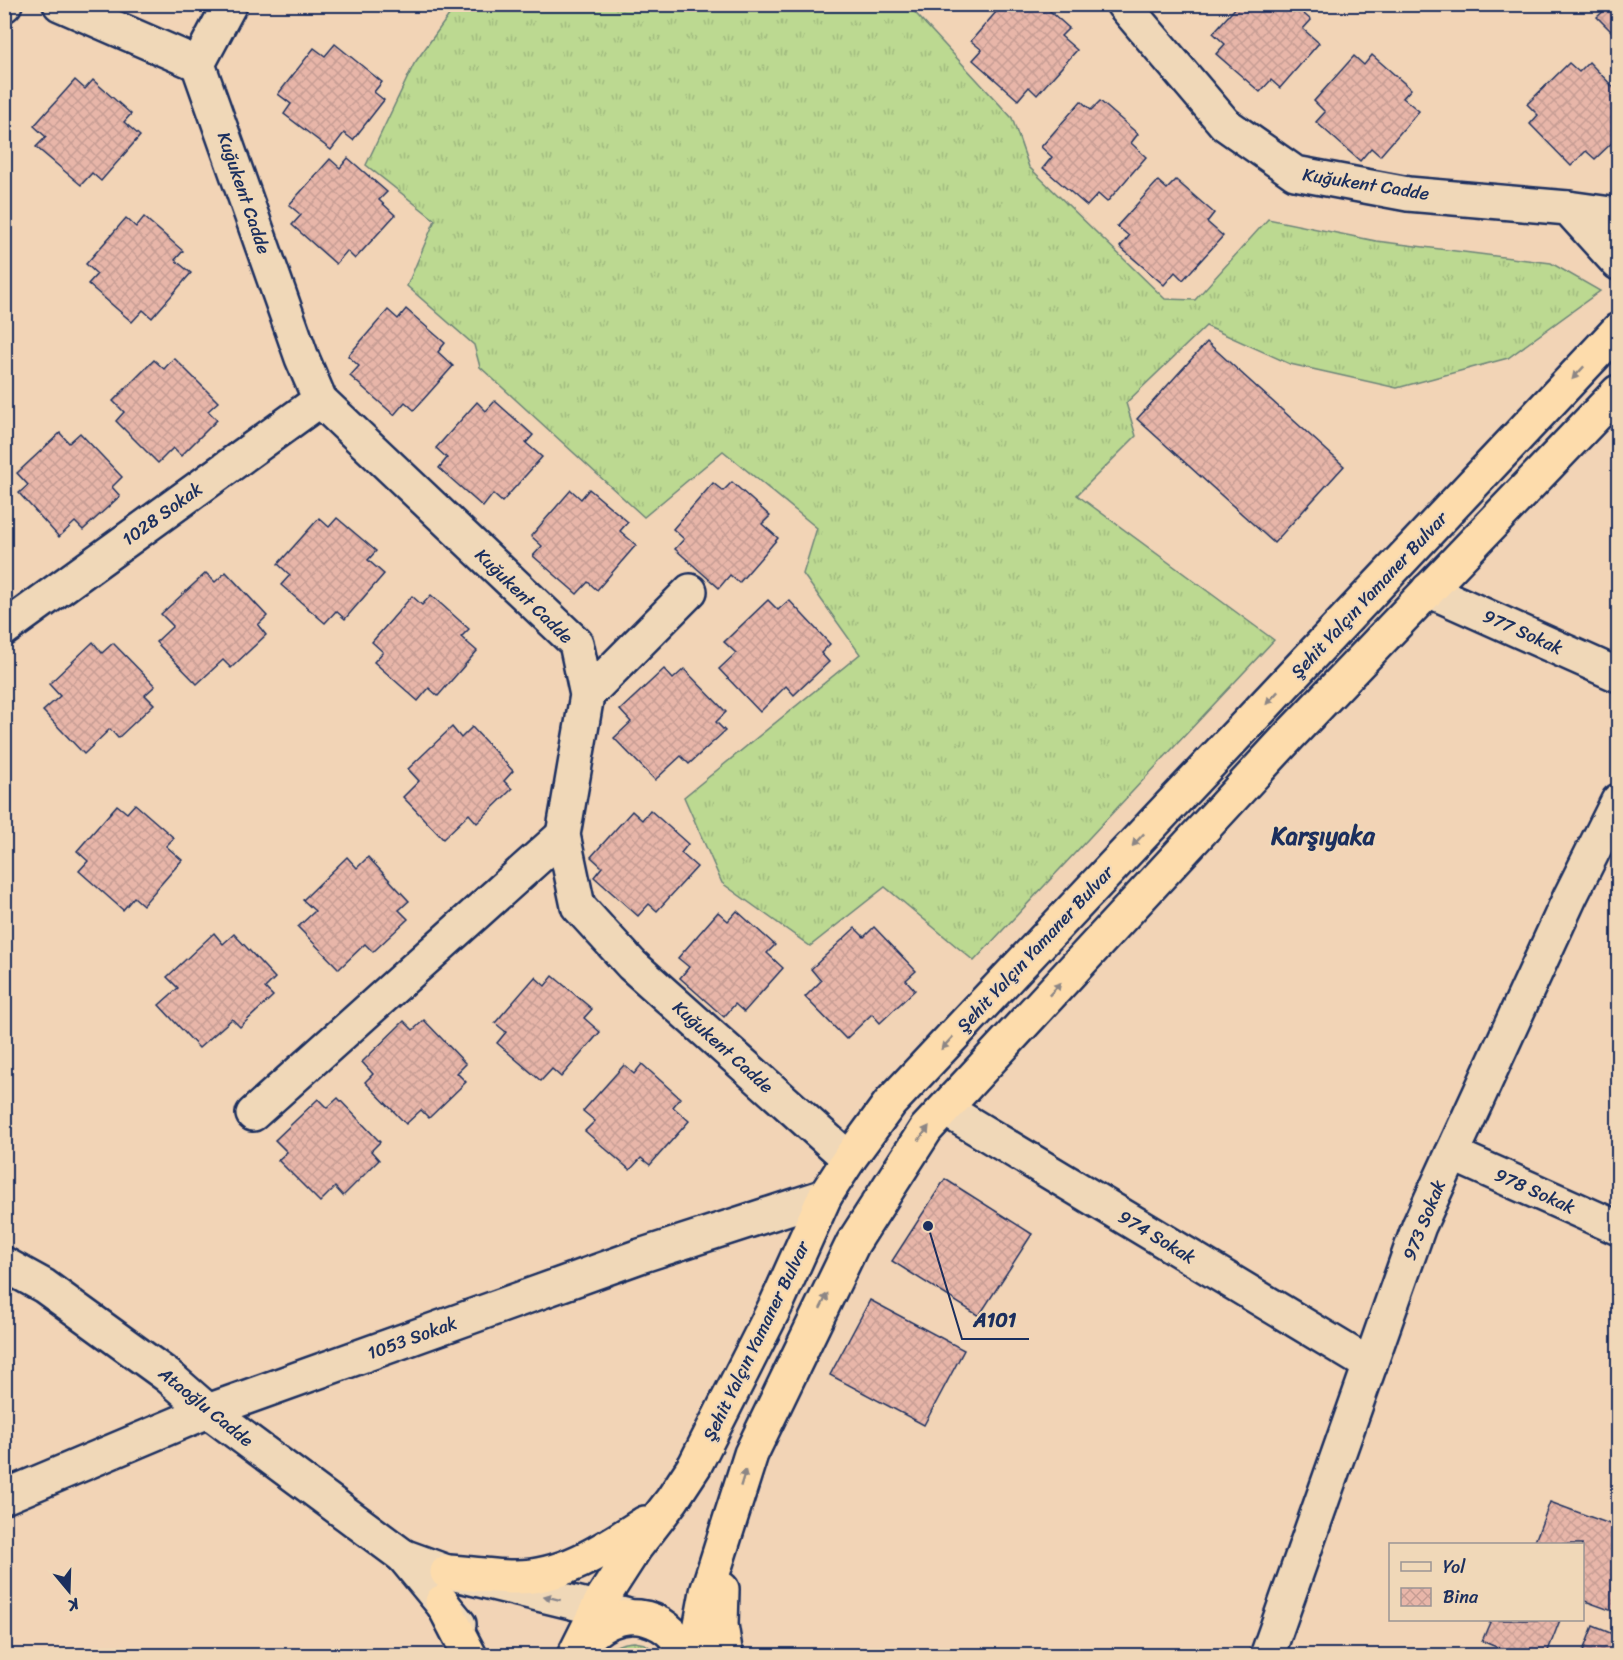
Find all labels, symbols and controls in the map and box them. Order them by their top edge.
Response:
street label: Kuğukent Cadde [208,127,280,259]
street label: Kuğukent Cadde [1300,158,1432,210]
one-way arrow [1572,365,1586,379]
street label: 1028 Sokak [115,473,210,554]
street label: Şehit Yalçın Yamaner Bulvar [1282,503,1457,686]
street label: Kuğukent Cadde [467,540,581,652]
street label: 977 Sokak [1478,600,1569,664]
one-way arrow [1266,690,1279,705]
district label: Karşıyaka [1270,815,1376,857]
one-way arrow [1132,832,1145,847]
street label: Şehit Yalçın Yamaner Bulvar [948,857,1123,1040]
one-way arrow [1048,982,1062,997]
street label: Kuğukent Cadde [665,992,781,1102]
one-way arrow [940,1036,954,1050]
one-way arrow [918,1126,930,1142]
street label: 978 Sokak [1489,1159,1581,1223]
street label: 973 Sokak [1393,1174,1455,1265]
street label: 974 Sokak [1112,1201,1202,1273]
street label: Şehit Yalçın Yamaner Bulvar [694,1234,819,1447]
one-way arrow [819,1292,829,1309]
callout: A101 [962,1301,1029,1339]
text: A101 [973,1303,1017,1338]
street label: 1053 Sokak [363,1307,462,1369]
street label: Ataoğlu Cadde [151,1358,261,1456]
one-way arrow [739,1469,748,1487]
legend [1389,1543,1584,1621]
text: Yol [1443,1551,1466,1583]
north arrow [39,1561,99,1621]
text: Bina [1443,1581,1479,1613]
text: K [63,1589,84,1620]
one-way arrow [543,1592,561,1602]

